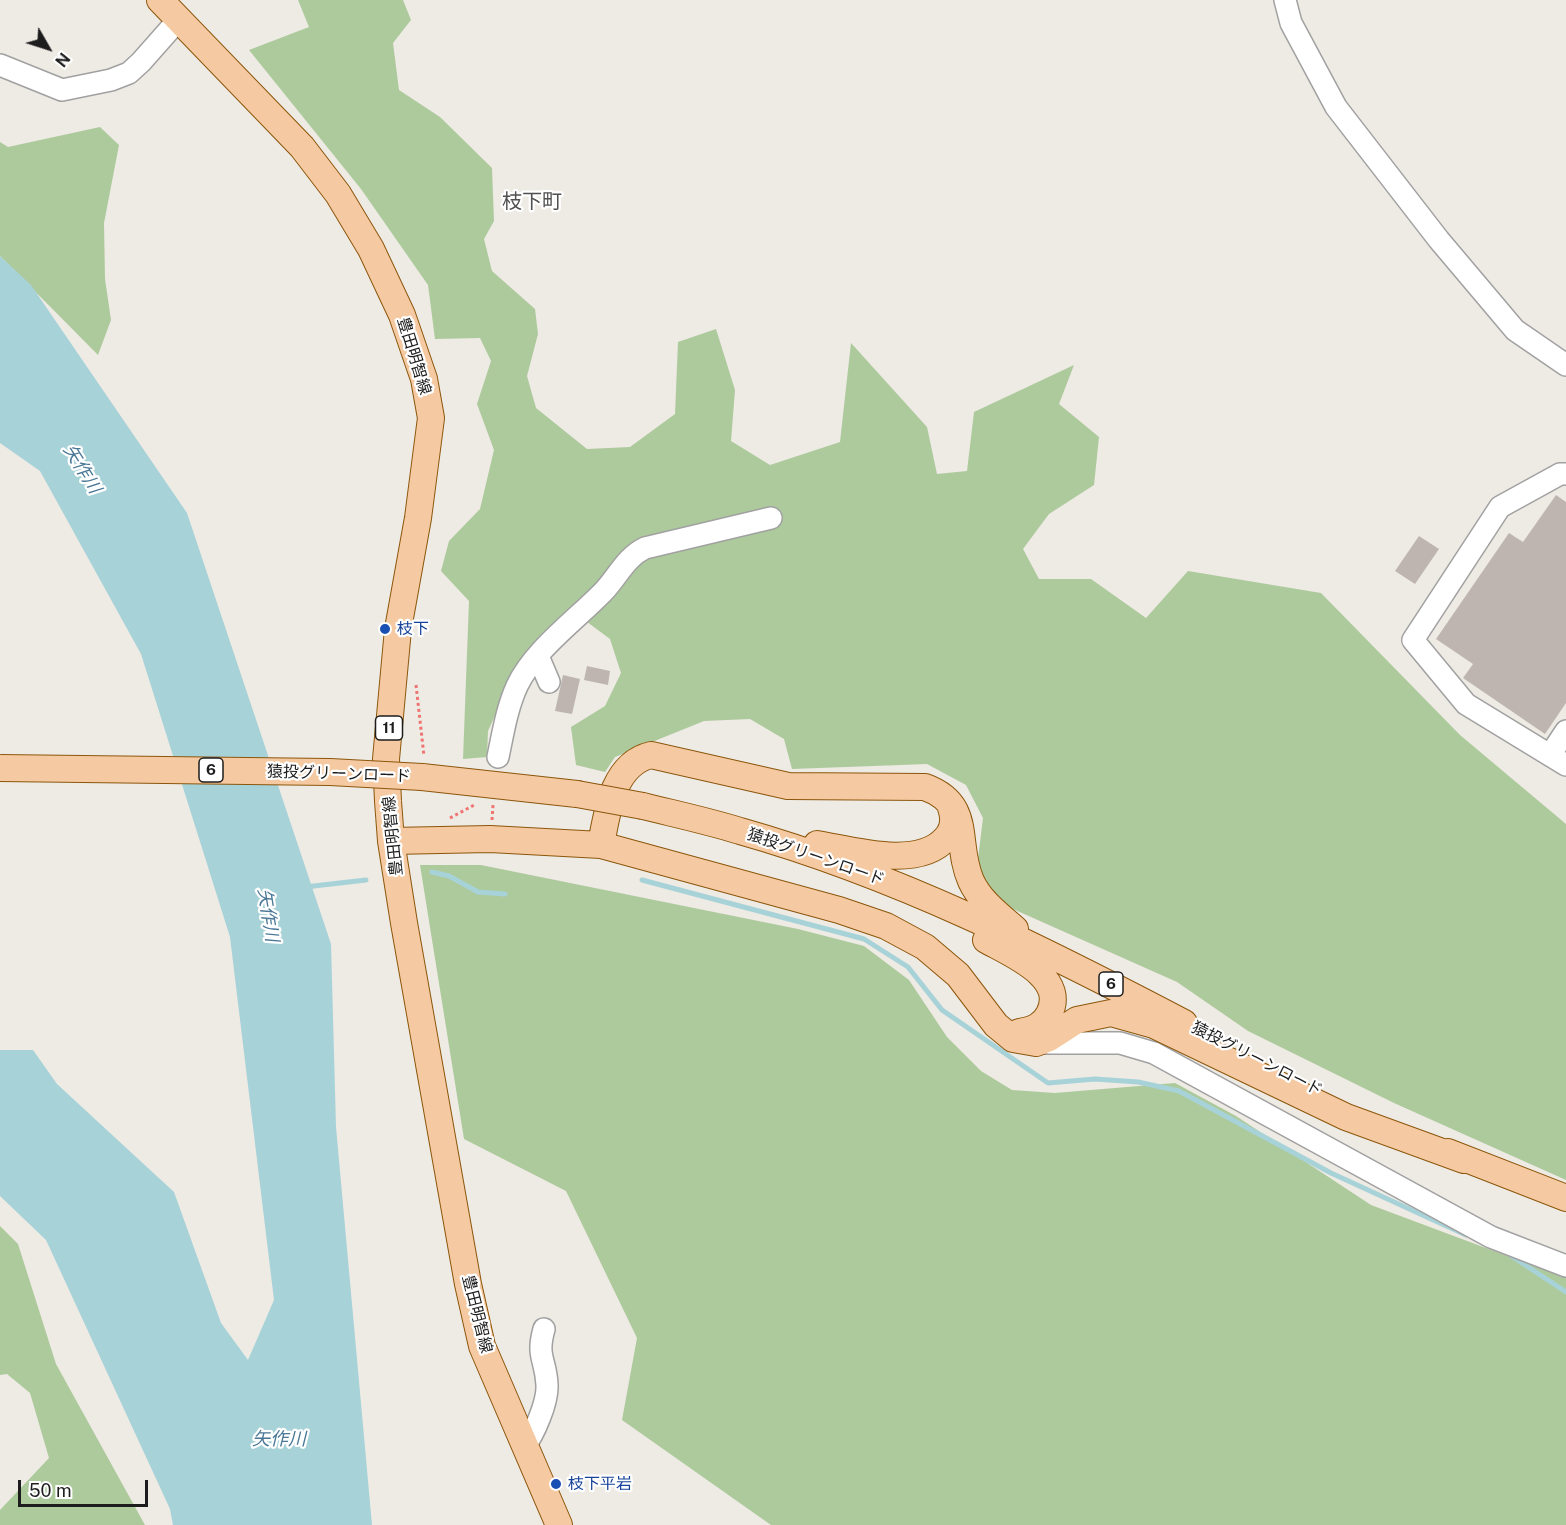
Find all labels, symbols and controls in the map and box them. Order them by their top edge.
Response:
north arrow [18,18,78,78]
text: N [51,49,74,70]
district label: 枝下町 [502,190,562,214]
street label: 豊田明智線 [393,315,435,397]
water label: 矢作川 [59,440,105,498]
place label: 枝下 [397,619,429,639]
marker: 枝下 [378,622,392,636]
road number: 11 [376,716,402,740]
road number: 6 [199,758,223,782]
street label: 猿投グリーンロード [267,762,411,786]
street label: 豊田明智線 [379,795,407,877]
street label: 猿投グリーンロード [745,824,887,890]
water label: 矢作川 [253,887,283,943]
road number: 6 [1099,972,1123,996]
street label: 猿投グリーンロード [1188,1018,1326,1100]
street label: 豊田明智線 [458,1273,496,1355]
water label: 矢作川 [252,1428,306,1450]
scale bar [21,1468,152,1506]
place label: 枝下平岩 [568,1474,632,1494]
marker: 枝下平岩 [549,1477,563,1491]
text: 50 m [29,1480,72,1501]

